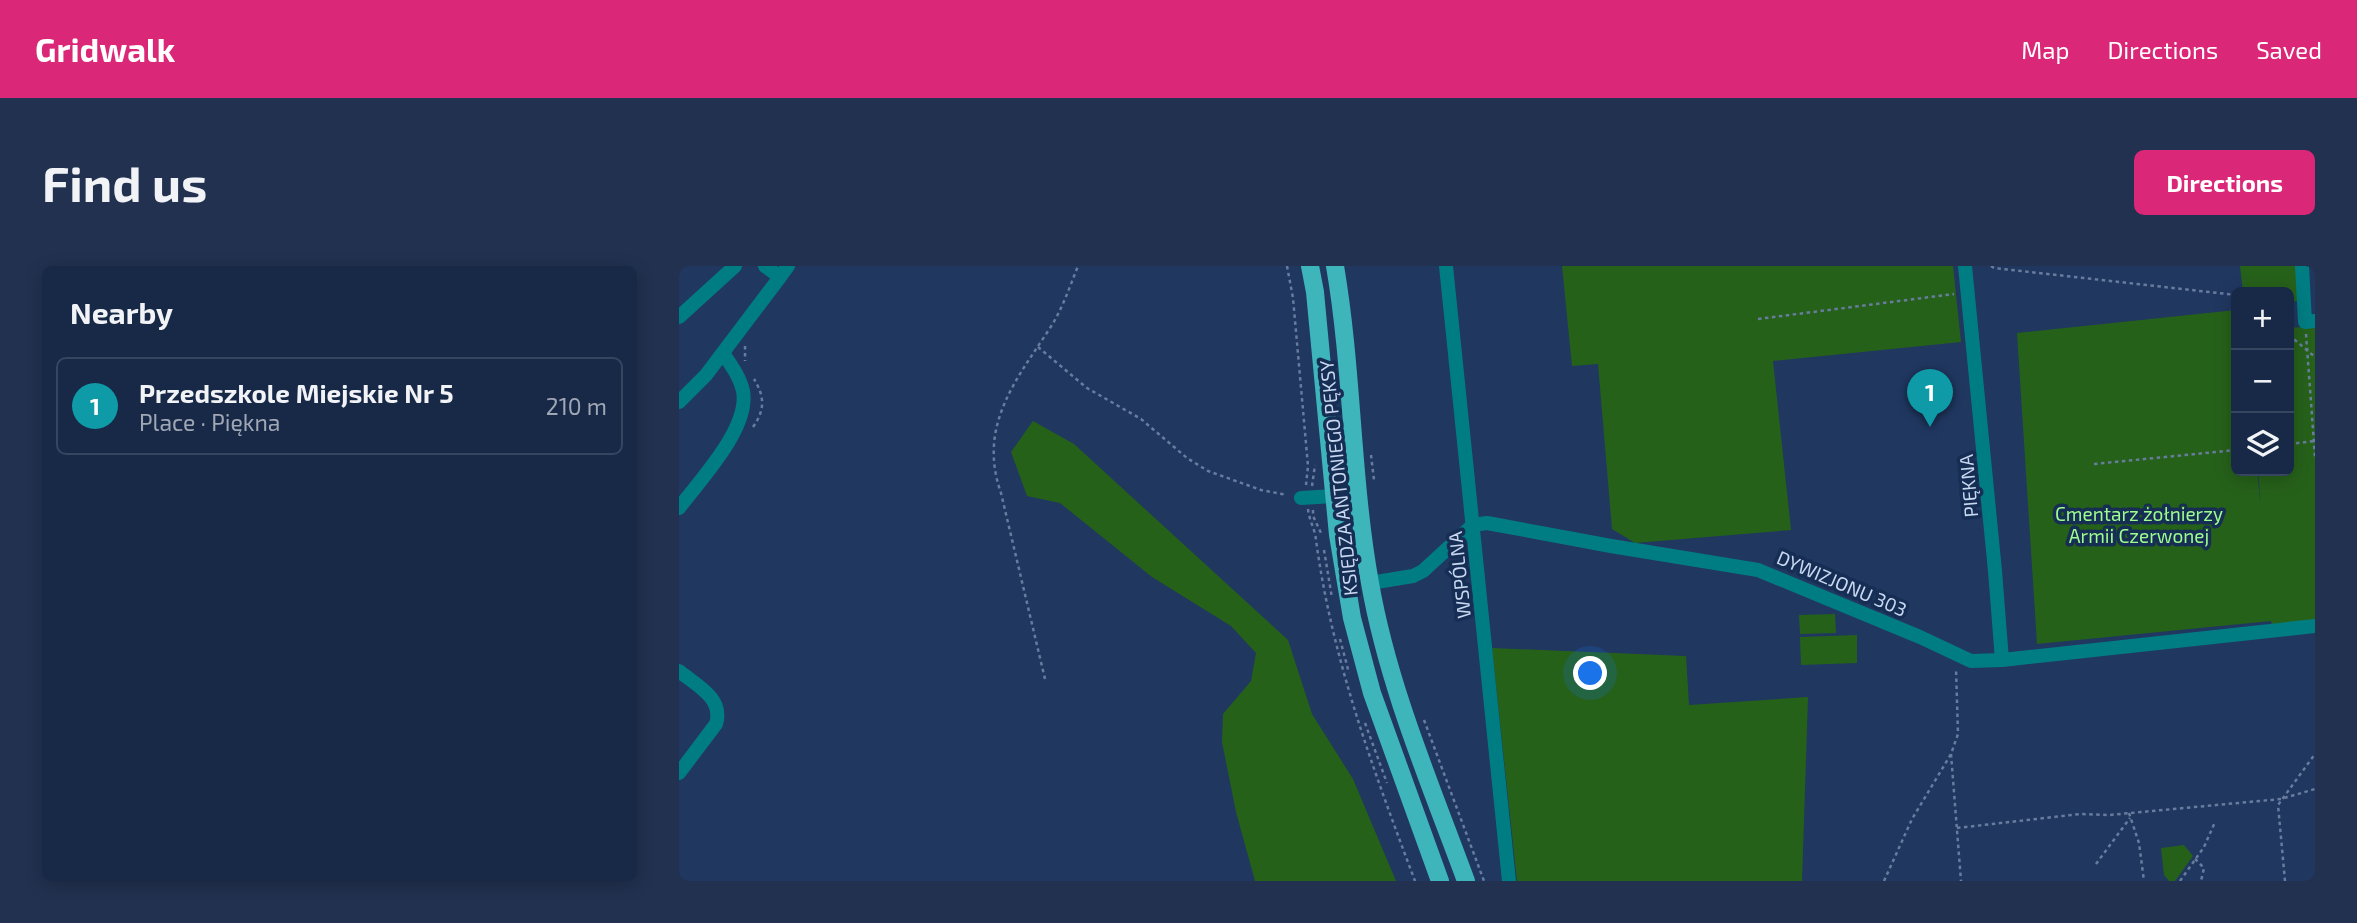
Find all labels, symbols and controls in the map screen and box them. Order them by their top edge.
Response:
text: Gridwalk [35,29,175,69]
text: Map [2021,35,2069,64]
text: Directions [2107,35,2218,64]
text: Saved [2256,35,2322,64]
button: Directions [2134,150,2315,215]
text: Find us [42,153,207,212]
map controls [2231,287,2294,476]
button: + [2231,287,2294,350]
text: Nearby [70,294,173,330]
button: − [2231,350,2294,413]
street label: KSIĘDZA ANTONIEGO PĘKSY [1314,359,1362,597]
pin: 1 [1907,369,1953,427]
text: Przedszkole Miejskie Nr 5 [139,377,454,408]
text: 1 [90,392,100,420]
text: 210 m [546,392,607,420]
text: Place · Piękna [139,408,280,436]
button: layers [2231,413,2294,476]
street label: PIĘKNA [1954,453,1982,519]
park label: Cmentarz żołnierzy Armii Czerwonej [2055,502,2223,547]
street label: WSPÓLNA [1443,530,1475,620]
street label: DYWIZJONU 303 [1774,545,1910,621]
your location [1573,656,1607,690]

